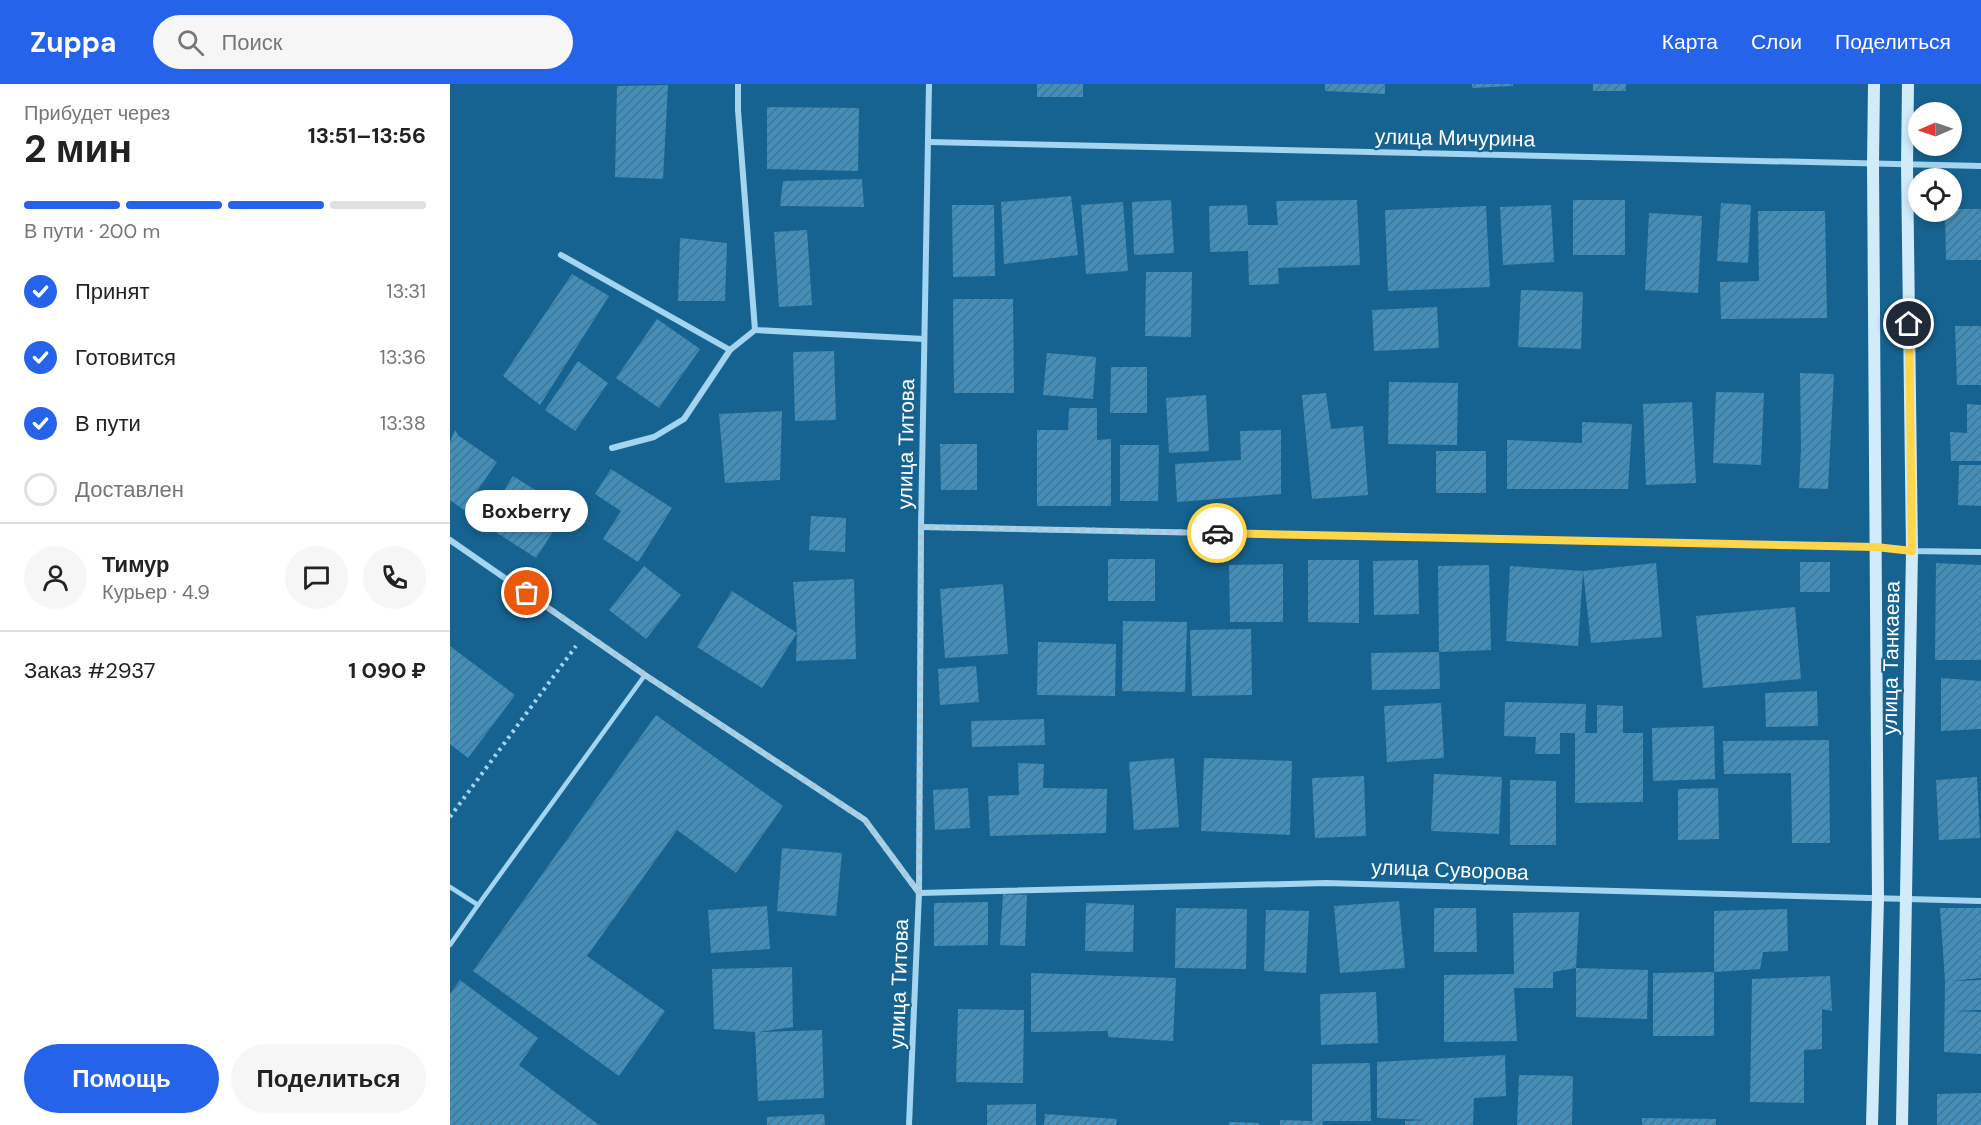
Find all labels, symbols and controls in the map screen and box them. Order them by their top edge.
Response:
search box [153,15,573,69]
text: Zuppa [30,24,117,61]
icon: search [174,26,207,59]
text: Поиск [222,28,282,57]
text: Карта [1662,28,1718,56]
text: Слои [1751,28,1802,56]
text: Поделиться [1835,28,1951,56]
text: Прибудет через [24,100,170,126]
north arrow [1908,102,1962,156]
map controls [1908,102,1962,222]
text: 13:51–13:56 [308,121,426,150]
text: 2 мин [24,123,132,174]
street label: улица Мичурина [1375,123,1536,153]
button: locate [1908,168,1962,222]
text: В пути · 200 m [24,218,160,244]
icon: check [24,275,57,308]
text: Принят [75,277,149,306]
text: 13:31 [386,278,426,304]
pin [1883,298,1934,349]
icon: home [1892,307,1925,340]
icon: check [24,341,57,374]
text: Готовится [75,343,176,372]
text: 13:36 [380,344,426,370]
street label: улица Титова [891,378,921,510]
icon: check [24,407,57,440]
text: В пути [75,409,141,438]
text: 13:38 [380,410,426,436]
text: Доставлен [75,475,184,504]
callout: Boxberry [466,491,588,533]
text: Boxberry [482,498,571,524]
courier [1187,503,1247,563]
icon: car [1201,517,1234,550]
button: person [24,546,87,609]
button: chat [285,546,348,609]
button: phone [363,546,426,609]
text: Тимур [102,550,170,579]
pin [501,567,552,618]
icon: bag [510,576,543,609]
text: Курьер · 4.9 [102,579,210,605]
street label: улица Танкаева [1876,580,1906,735]
text: Заказ #2937 [24,656,156,685]
text: 1 090 ₽ [348,656,426,685]
street label: улица Суворова [1371,853,1530,887]
street label: улица Титова [883,918,915,1050]
button: Помощь [24,1044,219,1113]
button: Поделиться [231,1044,426,1113]

